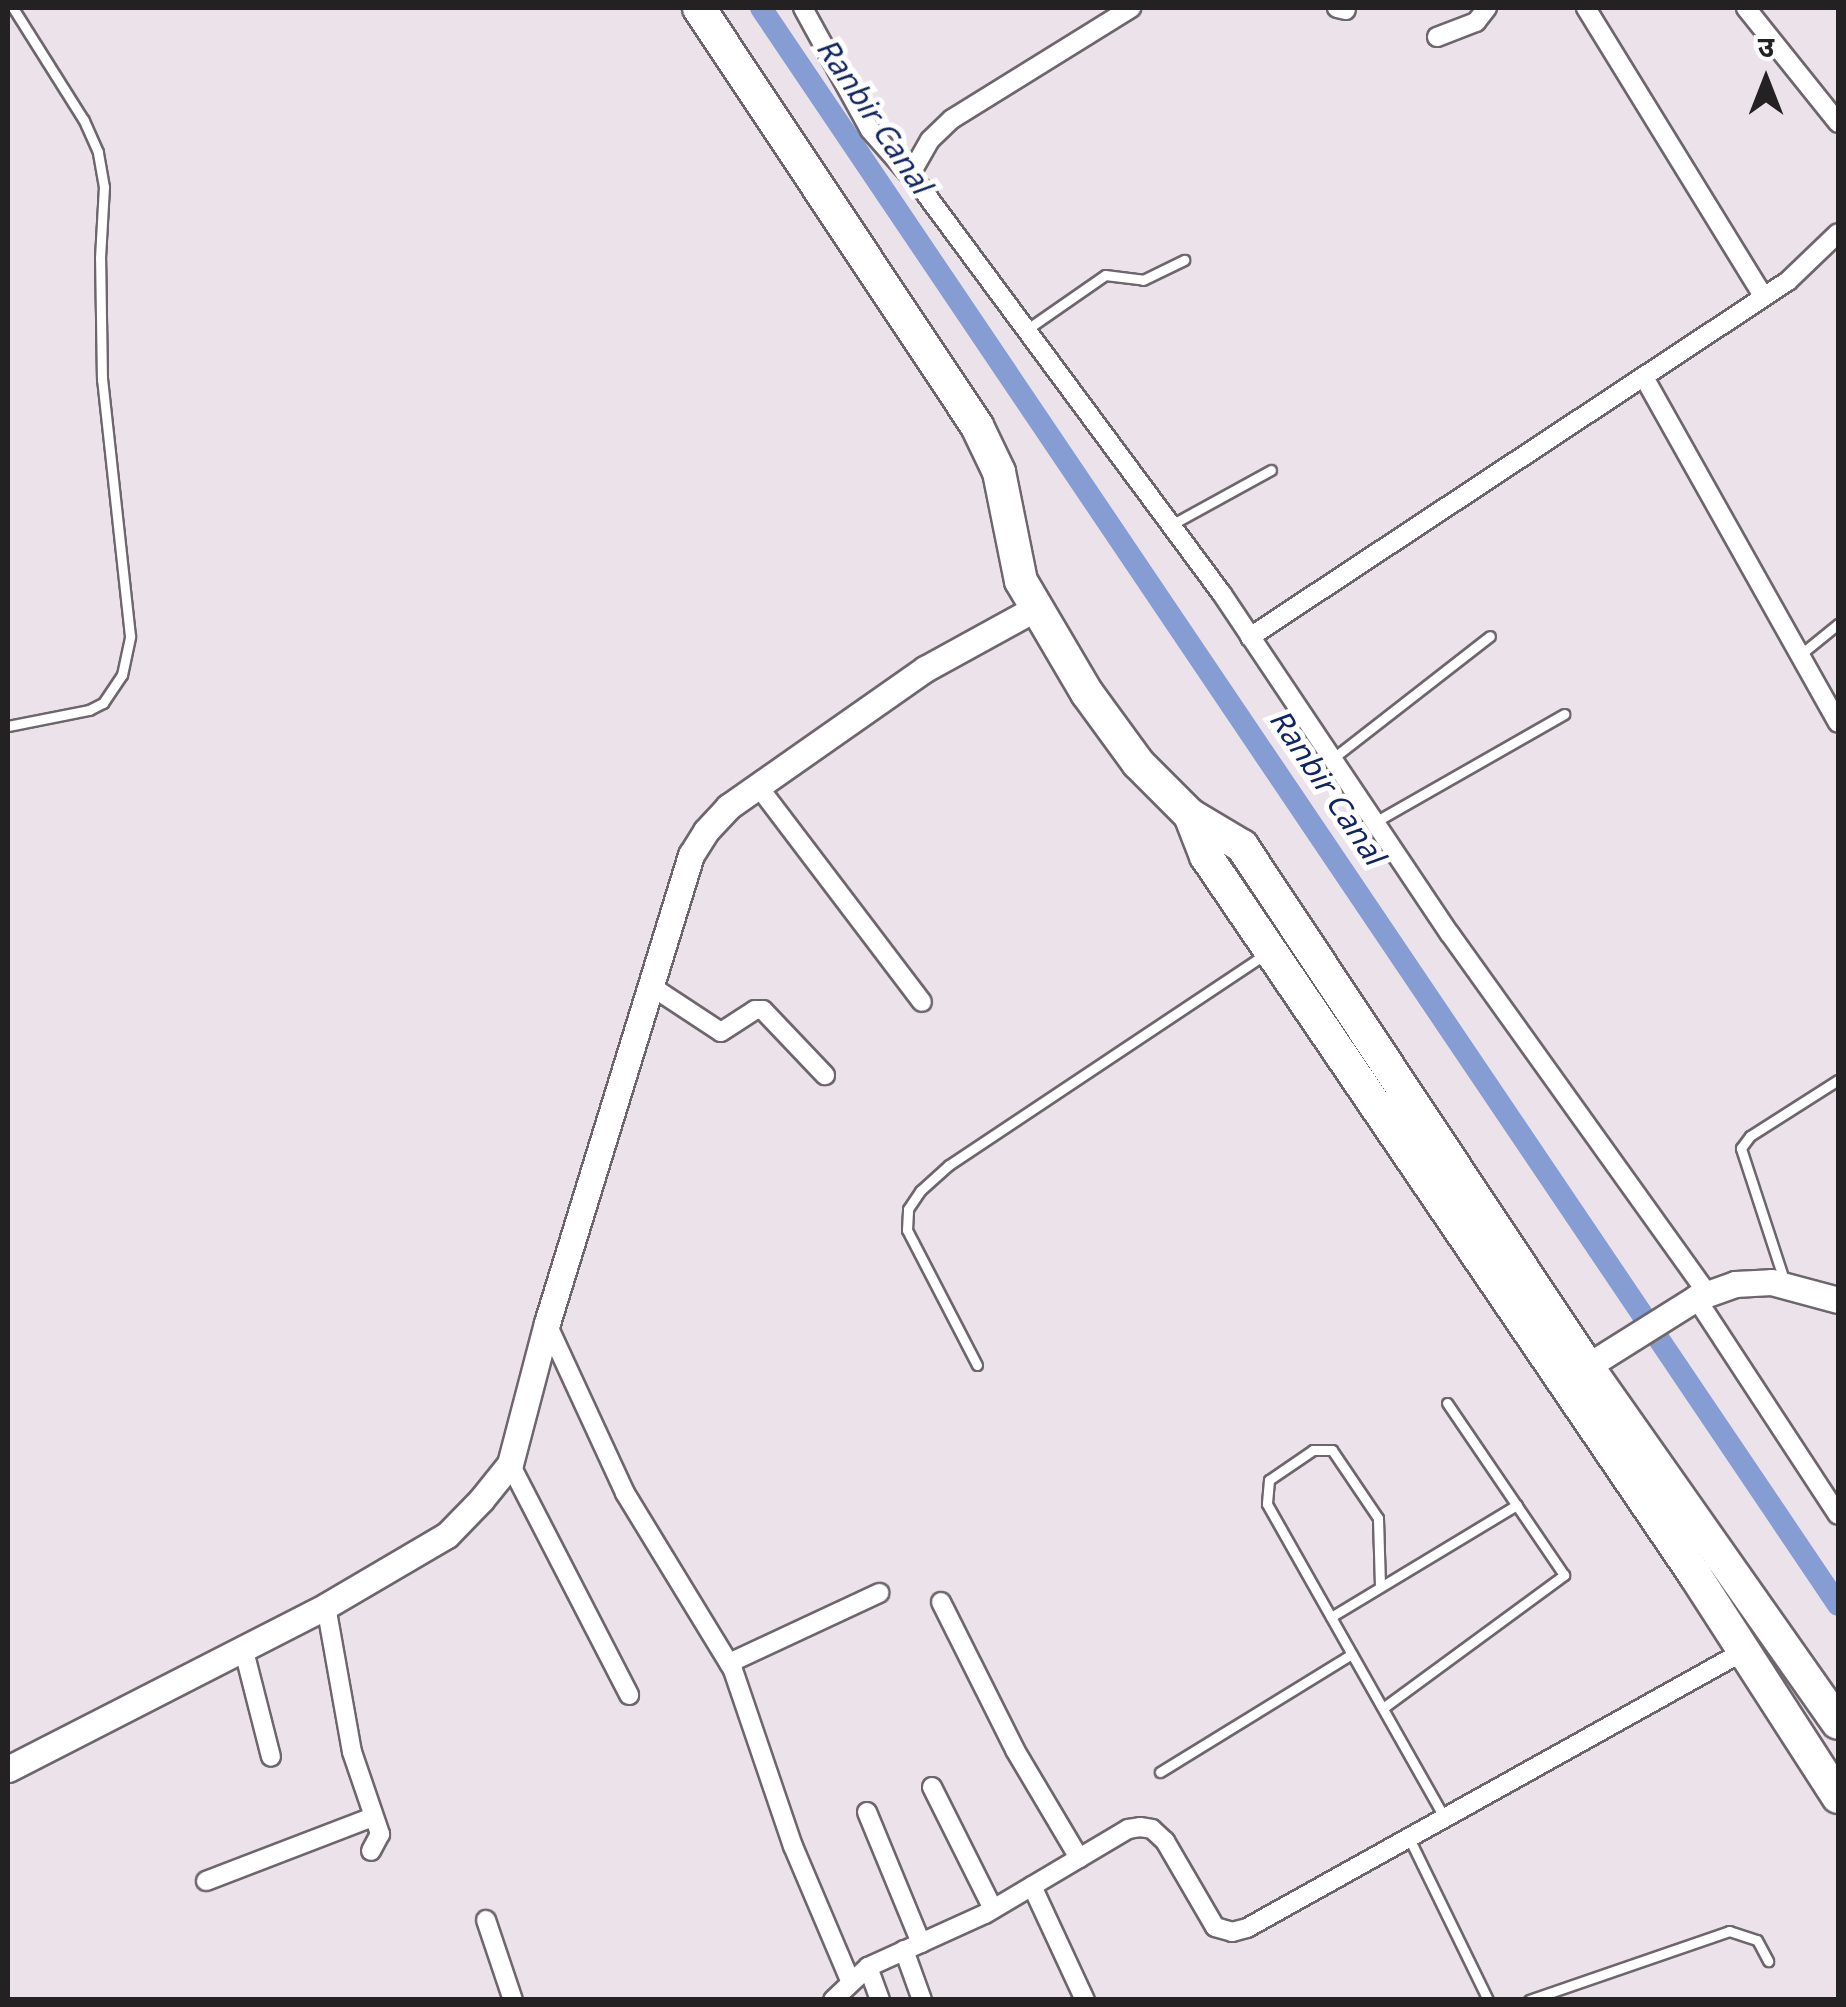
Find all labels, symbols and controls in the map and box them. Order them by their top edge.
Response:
north arrow [1716,30,1816,130]
text: उ [1758,32,1774,68]
water label: Ranbir Canal [806,34,936,202]
water label: Ranbir Canal [1259,705,1389,873]

